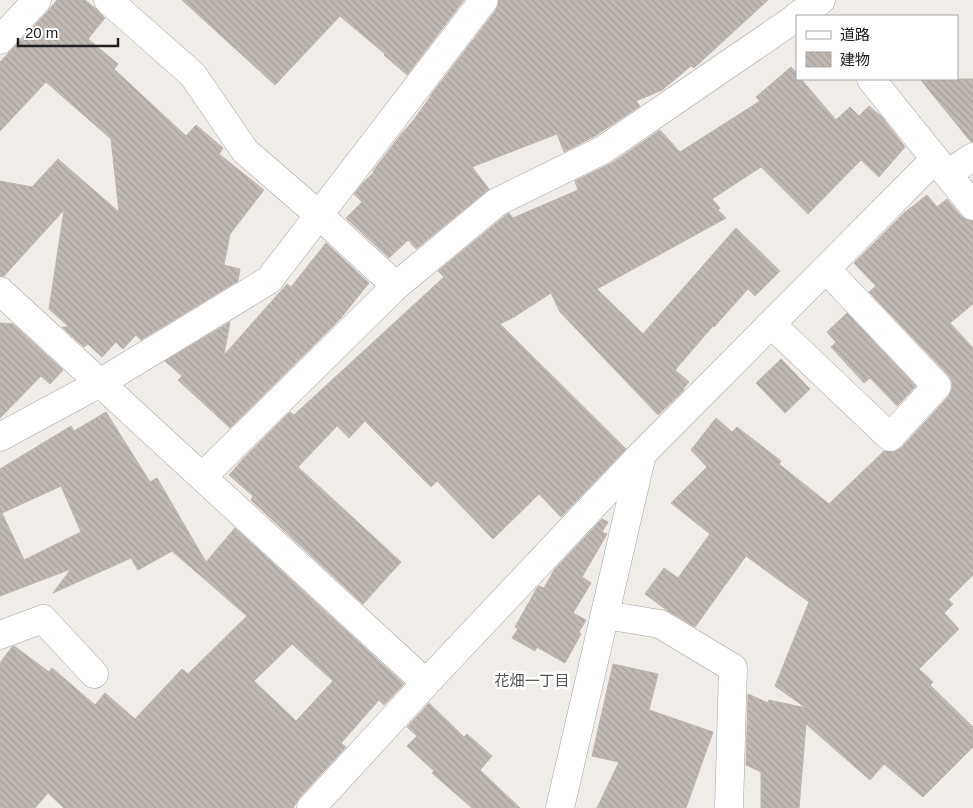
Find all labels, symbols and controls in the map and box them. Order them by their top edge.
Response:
scale bar [18,15,118,47]
legend [796,15,958,80]
text: 20 m [25,24,58,41]
text: 道路 [840,26,870,43]
text: 建物 [840,51,870,68]
district label: 花畑一丁目 [494,672,570,689]

